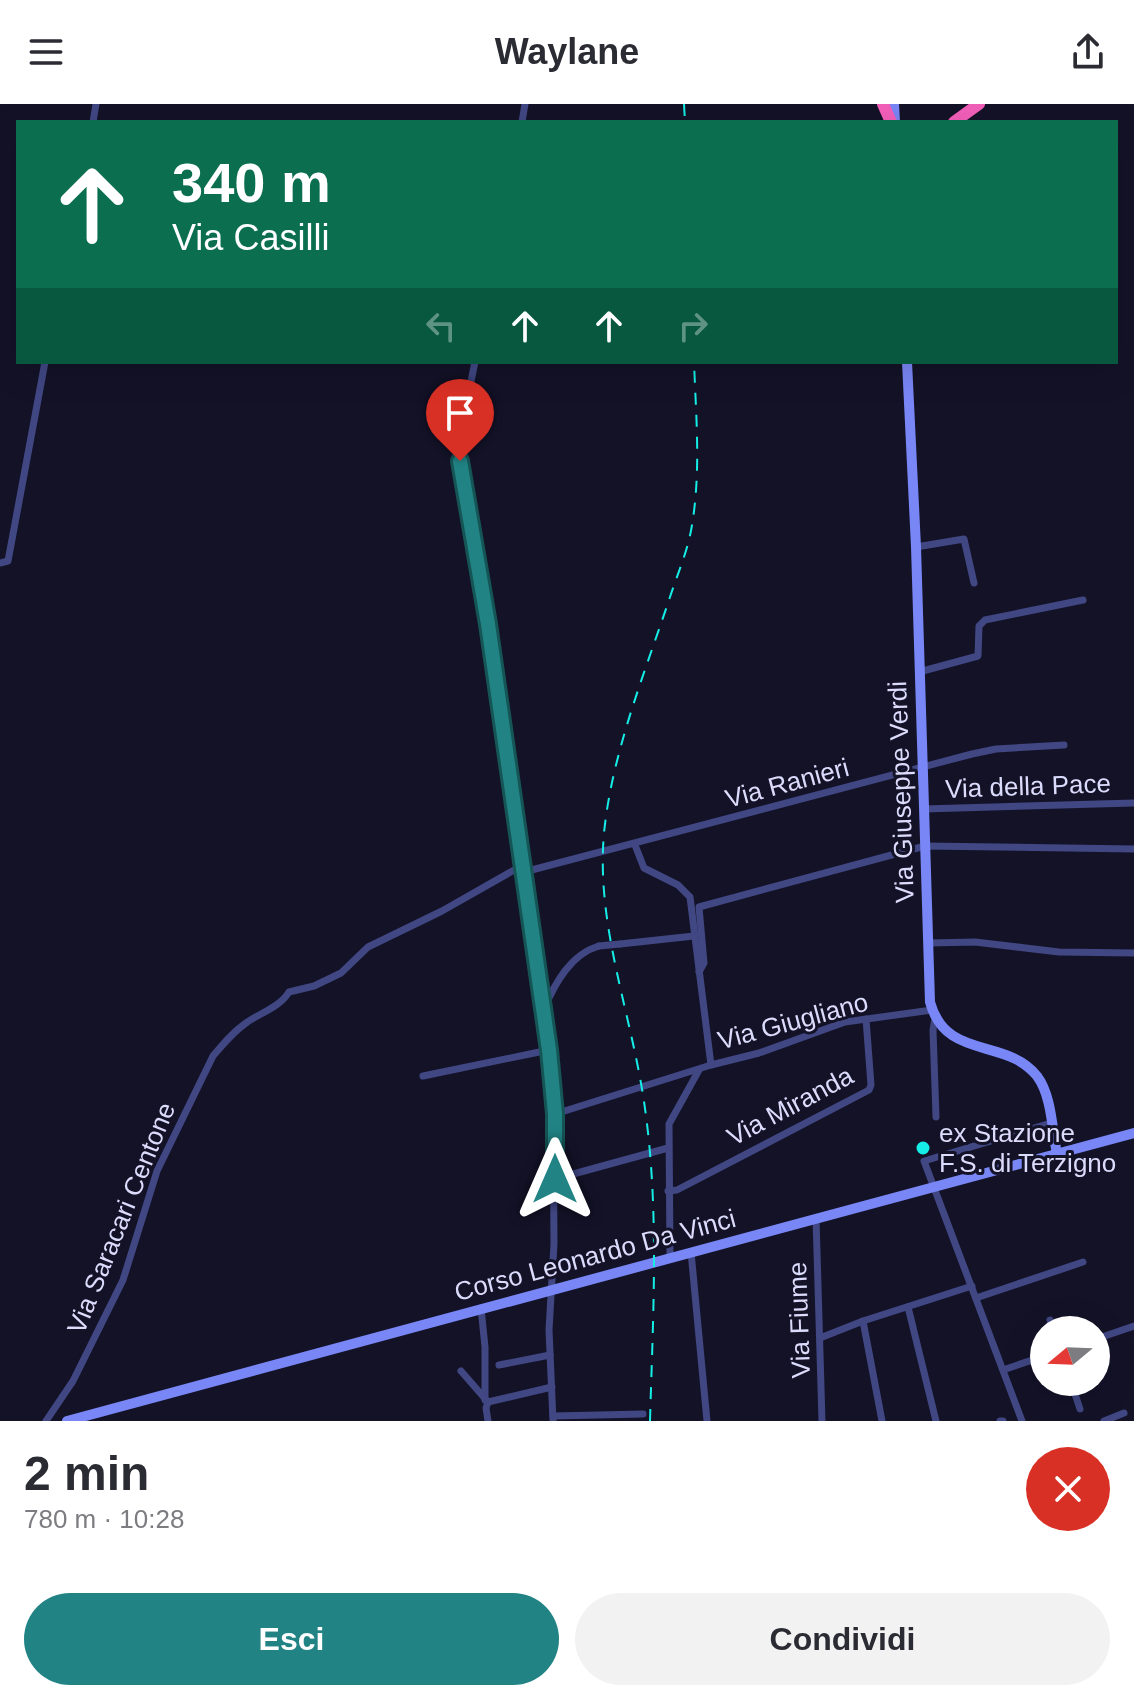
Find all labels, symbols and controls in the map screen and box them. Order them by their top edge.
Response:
icon: menu [24,30,68,74]
icon: share [1066,30,1110,74]
text: Waylane [495,31,639,72]
text: 340 m [172,151,331,214]
icon: ahead [40,152,144,256]
text: Via Casilli [172,217,329,258]
icon: left [419,304,463,348]
icon: ahead [503,304,547,348]
icon: ahead [587,304,631,348]
icon: right [671,304,715,348]
pin [426,379,494,461]
icon: arrive [438,391,482,435]
street label: Via Giuseppe Verdi [882,680,920,904]
street label: Via Ranieri [722,752,852,814]
street label: Via della Pace [945,768,1111,804]
street label: Via Giugliano [715,987,871,1055]
street label: Via Miranda [722,1060,859,1152]
street label: Via Saracari Centone [61,1098,181,1338]
place label: ex Stazione F.S. di Terzigno [939,1118,1116,1178]
position arrow [513,1137,597,1221]
marker: ex Stazione F.S. di Terzigno [914,1139,932,1157]
street label: Corso Leonardo Da Vinci [451,1203,739,1307]
street label: Via Fiume [782,1261,816,1379]
north arrow [1030,1316,1110,1396]
map controls [1030,1316,1110,1396]
text: 2 min [24,1447,149,1500]
button: close [1026,1447,1110,1531]
text: 780 m · 10:28 [24,1504,184,1534]
button: Esci [24,1593,559,1685]
button: Condividi [575,1593,1110,1685]

